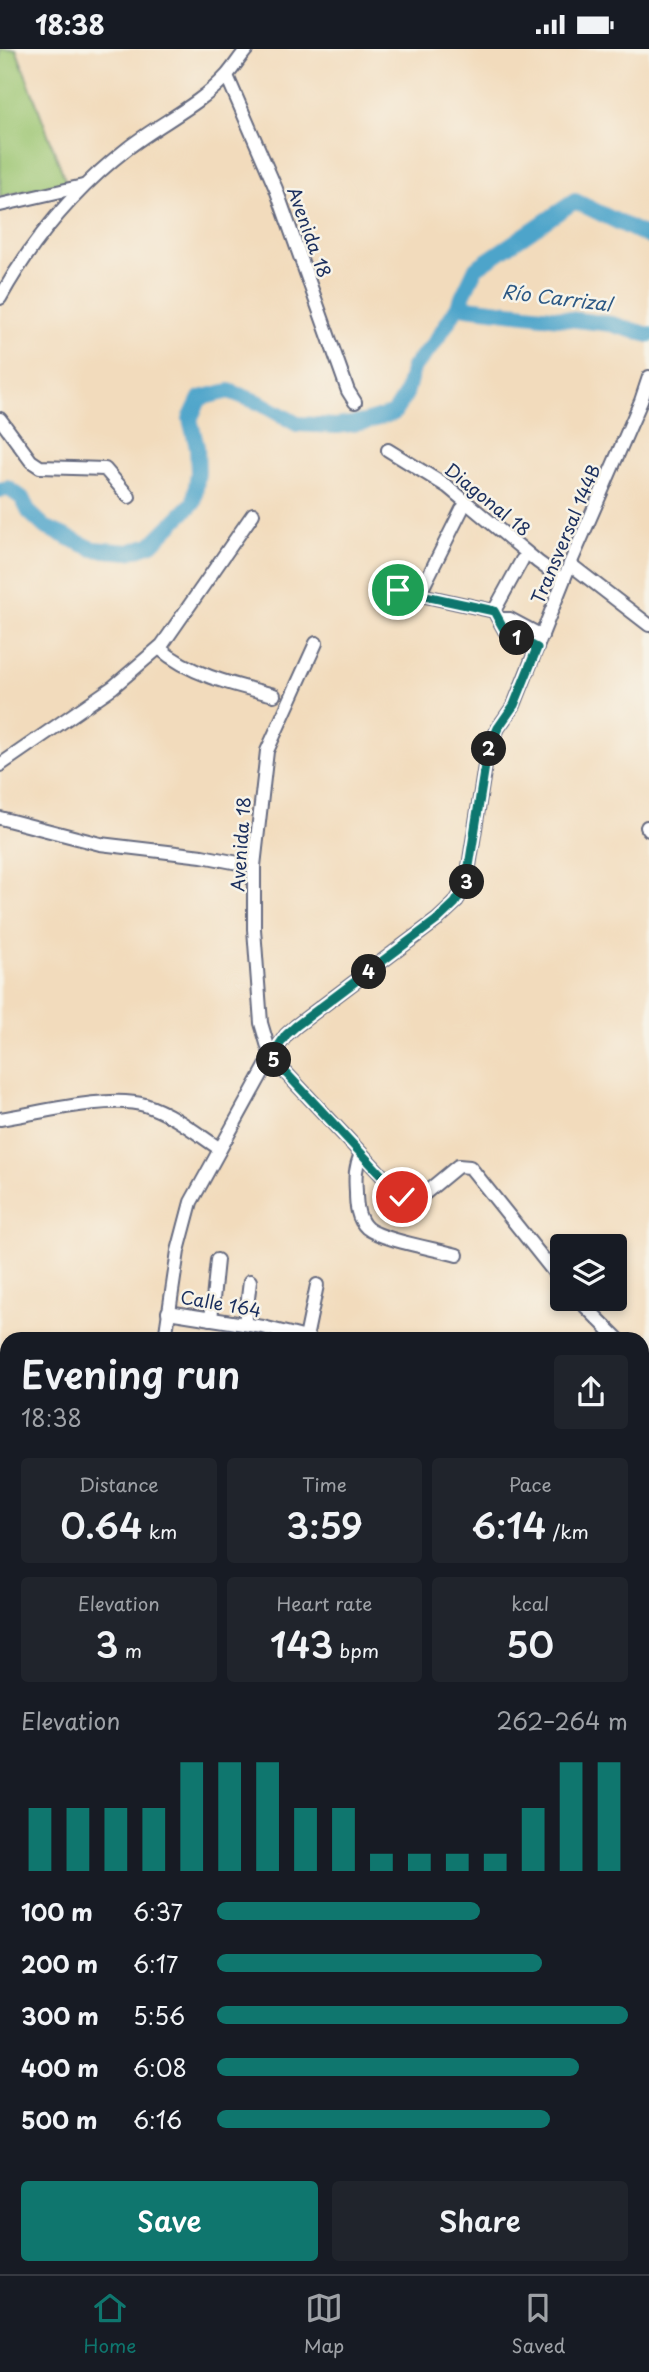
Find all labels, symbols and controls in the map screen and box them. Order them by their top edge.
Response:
text: 18:38 [35,5,105,44]
street label: Avenida 18 [281,183,339,281]
water label: Río Carrizal [501,276,616,318]
street label: Diagonal 18 [439,456,537,542]
street label: Transversal 144B [523,460,607,608]
pin [368,560,428,620]
icon: arrive [379,571,417,609]
pin: 1 [500,621,534,655]
text: 1 [512,623,521,651]
pin: 2 [472,731,506,767]
text: 2 [482,734,495,762]
street label: Avenida 18 [223,796,257,892]
pin: 3 [449,865,484,899]
text: 3 [460,867,473,895]
pin: 4 [352,955,386,989]
text: 4 [362,957,375,985]
pin: 5 [256,1042,292,1077]
text: 5 [267,1045,280,1073]
pin [372,1167,432,1227]
icon: check [383,1178,421,1216]
map controls [550,1234,627,1311]
button: layers [550,1234,627,1311]
street label: Calle 164 [178,1283,264,1323]
text: Evening run [21,1345,240,1402]
button: share [554,1355,628,1429]
text: 18:38 [21,1400,82,1435]
text: Distance [79,1470,159,1498]
text: Time [302,1470,347,1498]
text: Pace [509,1470,552,1498]
text: 0.64 [60,1498,143,1551]
text: 3:59 [286,1498,363,1551]
text: 6:14 [471,1498,546,1551]
text: km [143,1517,177,1545]
text: /km [546,1517,589,1545]
text: Elevation [78,1589,160,1617]
text: Heart rate [277,1589,372,1617]
text: kcal [511,1589,549,1617]
text: 3 [96,1617,119,1670]
text: 143 [270,1617,333,1670]
text: 50 [506,1617,554,1670]
text: m [119,1636,142,1664]
text: bpm [333,1636,379,1664]
text: Elevation [21,1703,120,1738]
text: 262–264 m [496,1703,628,1738]
text: 100 m [21,1894,93,1929]
text: 6:37 [133,1894,183,1929]
text: 200 m [21,1946,98,1981]
text: 6:17 [133,1946,178,1981]
text: 300 m [21,1998,99,2033]
text: 5:56 [133,1998,185,2033]
text: 400 m [21,2050,99,2085]
text: 6:08 [133,2050,187,2085]
text: 500 m [21,2102,98,2137]
text: 6:16 [133,2102,182,2137]
button: Save [21,2181,318,2261]
button: Share [332,2181,628,2261]
tab: Home [84,2289,136,2359]
tab: Map [304,2289,344,2359]
tab: Saved [511,2289,565,2359]

